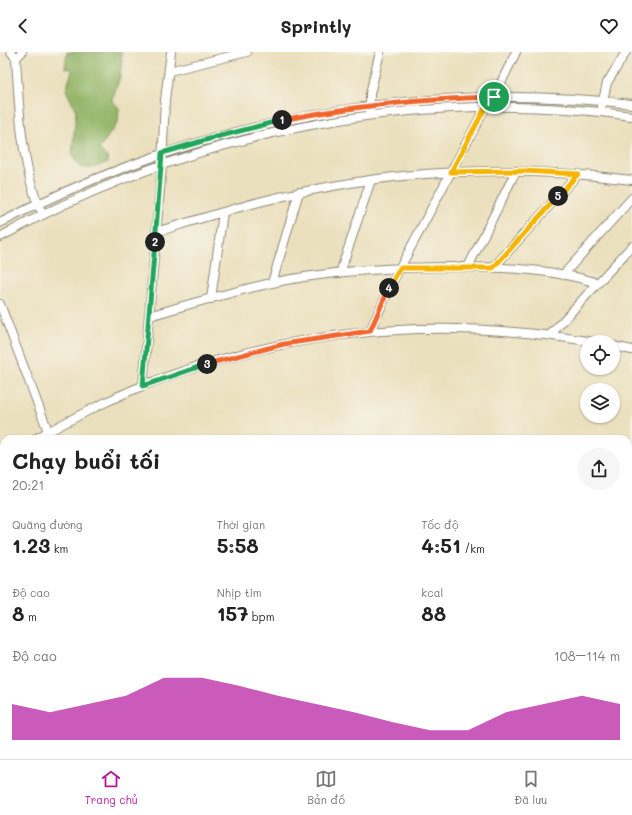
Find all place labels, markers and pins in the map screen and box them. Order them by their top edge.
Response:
pin [477,80,511,114]
pin: 1 [272,110,292,130]
pin: 5 [548,186,568,206]
pin: 2 [145,232,165,252]
pin: 4 [379,278,399,298]
pin: 3 [197,354,217,374]

